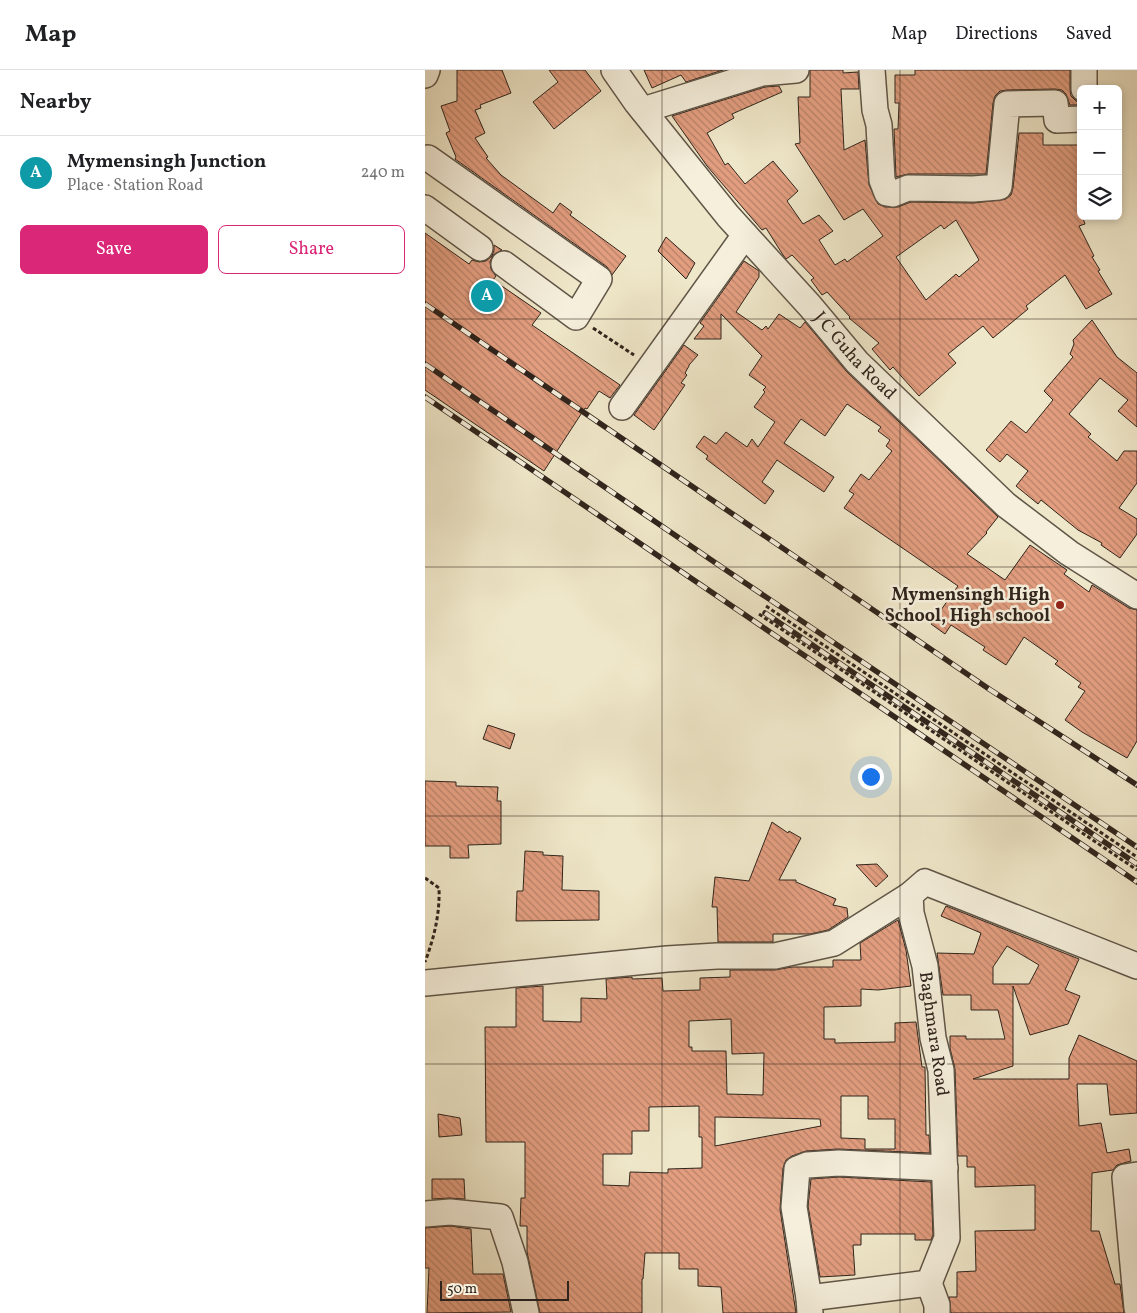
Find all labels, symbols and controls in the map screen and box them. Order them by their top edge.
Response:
text: Map [25,18,76,52]
text: Map [891,22,927,47]
text: Directions [955,22,1038,47]
text: Saved [1066,22,1112,47]
map controls [1077,85,1122,220]
button: + [1077,85,1122,130]
text: Nearby [20,88,91,117]
button: − [1077,130,1122,175]
text: Mymensingh Junction [67,149,266,175]
text: A [30,162,42,184]
text: 240 m [361,162,405,184]
text: Place · Station Road [67,175,203,197]
button: layers [1077,175,1122,220]
button: Save [20,225,208,274]
button: Share [218,225,405,274]
pin: A [471,277,503,315]
street label: J C Guha Road [807,306,902,406]
place label: Mymensingh High School, High school [885,583,1050,629]
marker: Mymensingh High School, High school [1054,599,1066,611]
your location [858,764,884,790]
street label: Baghmara Road [912,970,954,1098]
scale bar [440,1278,569,1301]
text: 50 m [447,1280,477,1299]

